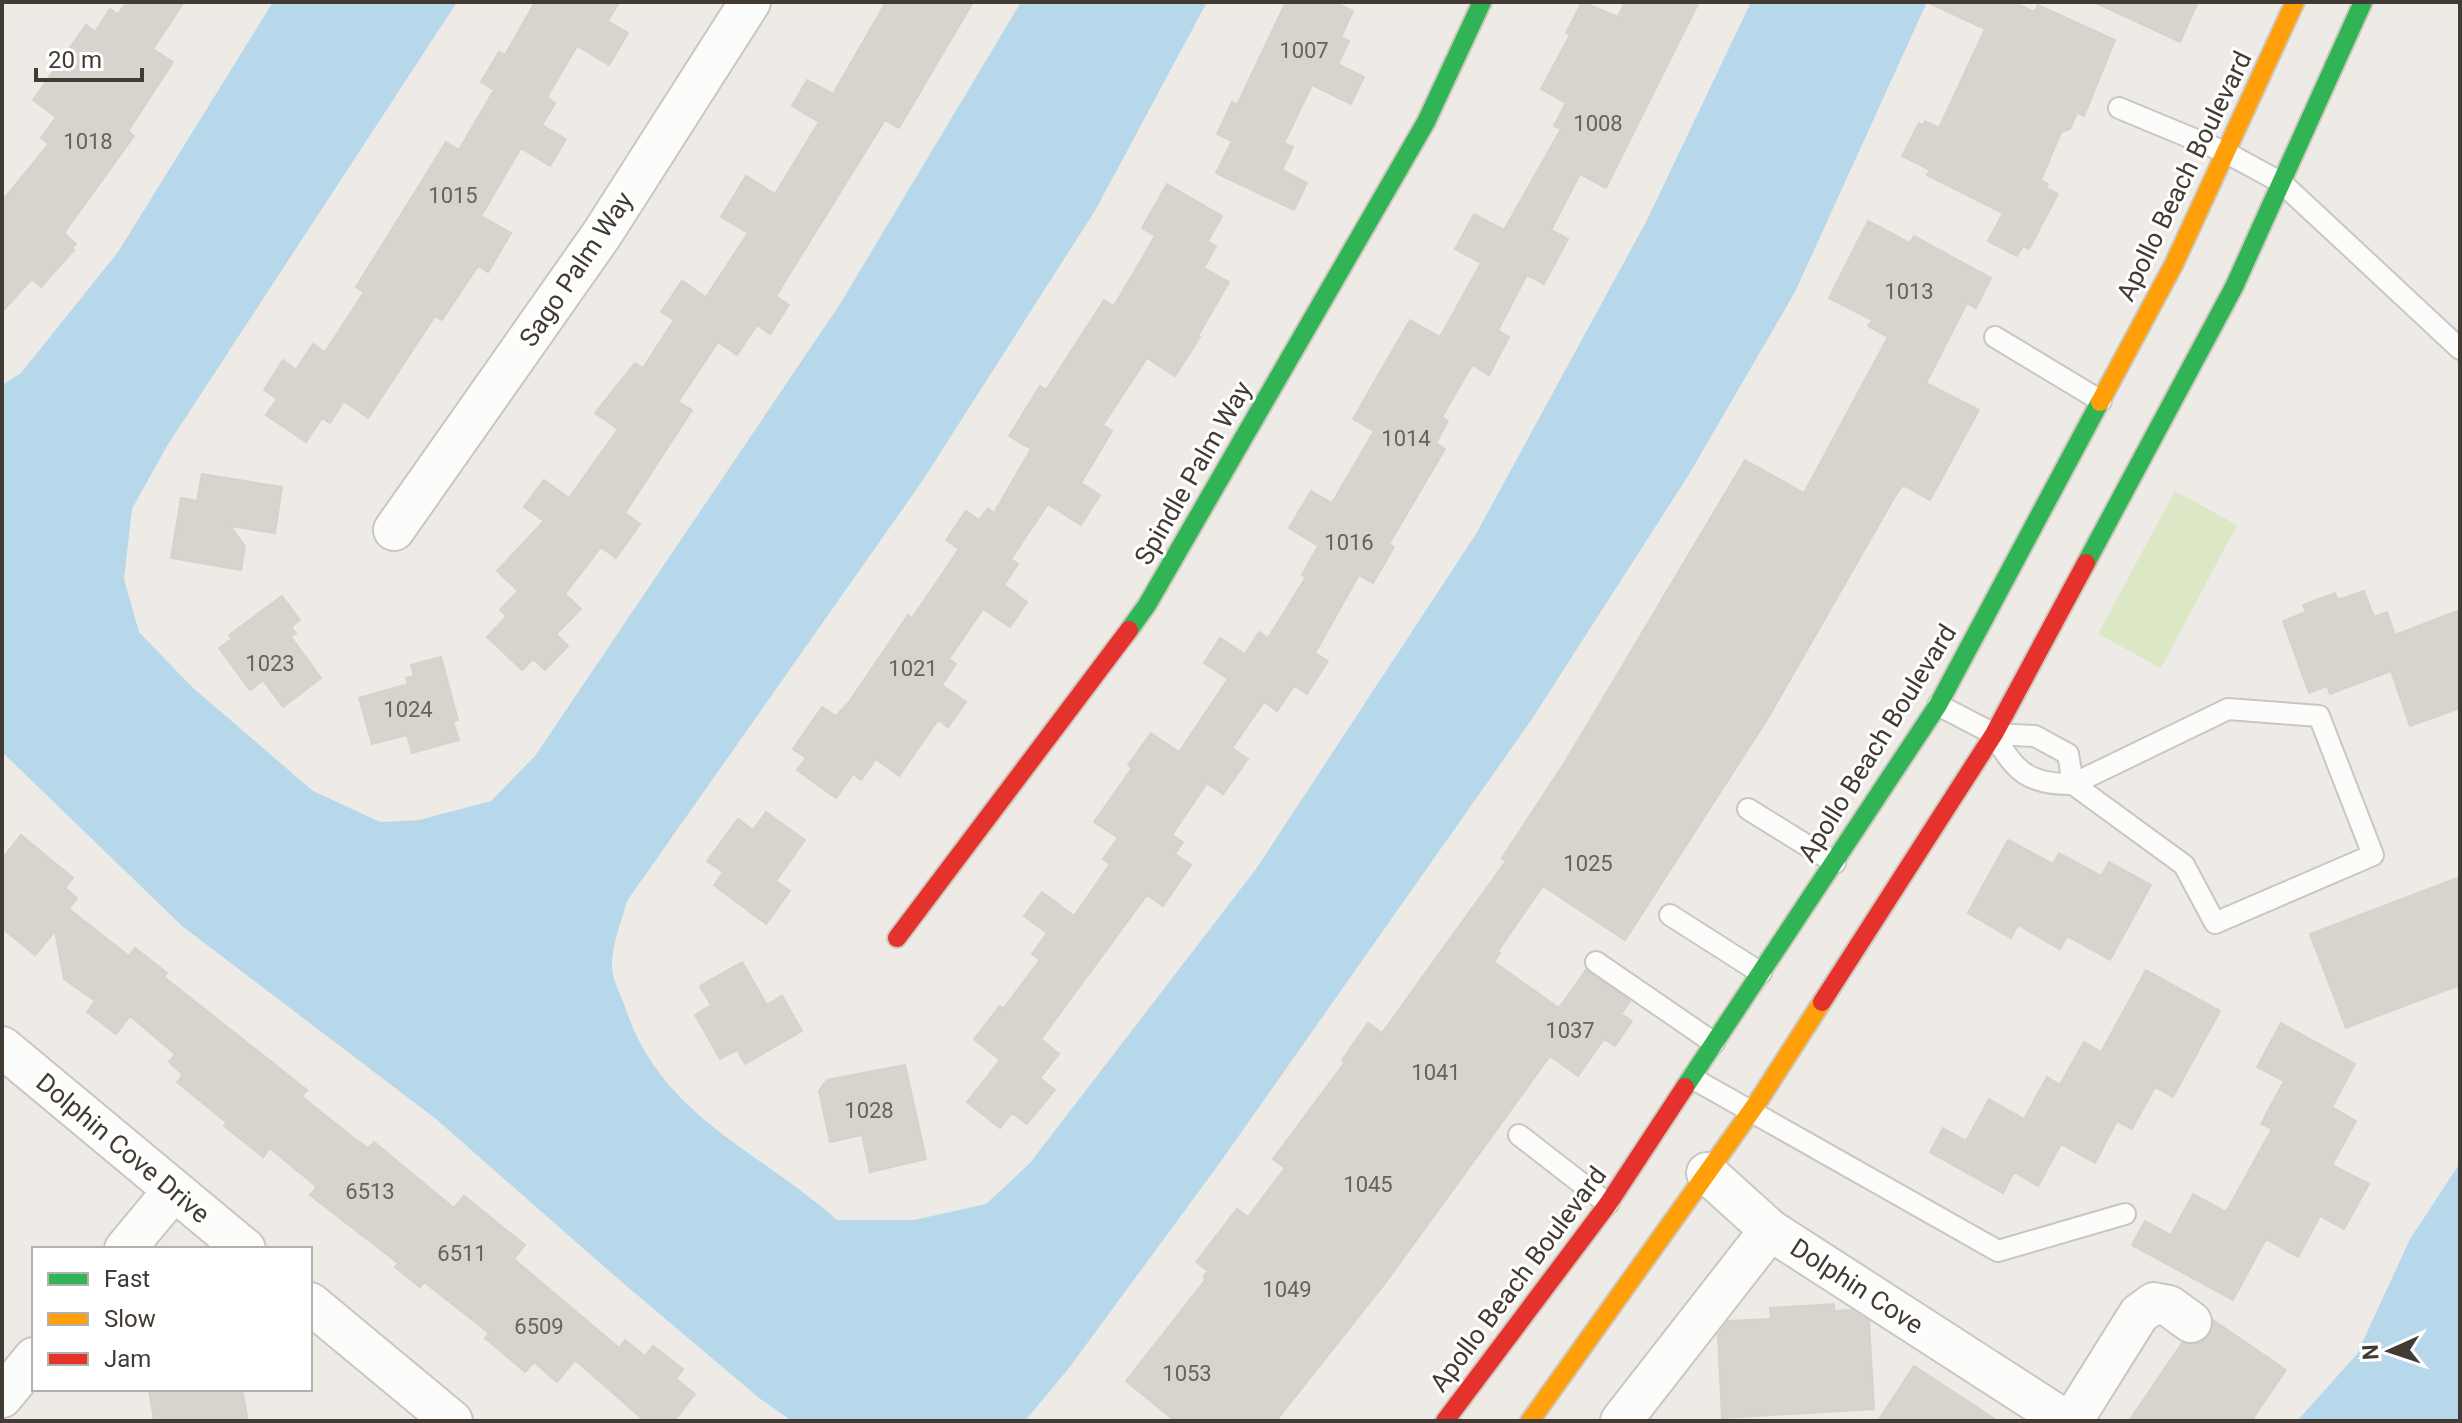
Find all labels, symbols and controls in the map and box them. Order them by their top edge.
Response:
scale bar [36,32,142,82]
house number: 1007 [1279,38,1329,63]
text: 20 m [48,46,102,74]
street label: Apollo Beach Boulevard [2110,46,2258,306]
house number: 1008 [1573,111,1623,136]
house number: 1018 [63,129,113,154]
house number: 1015 [428,183,478,208]
street label: Sago Palm Way [513,186,639,352]
house number: 1013 [1884,279,1934,304]
street label: Spindle Palm Way [1128,376,1258,570]
house number: 1014 [1381,426,1431,451]
house number: 1016 [1324,530,1374,555]
street label: Apollo Beach Boulevard [1792,619,1962,867]
house number: 1023 [245,651,295,676]
house number: 1021 [888,656,938,681]
house number: 1024 [383,697,433,722]
house number: 1025 [1563,851,1613,876]
house number: 1037 [1545,1018,1595,1043]
house number: 1041 [1411,1060,1461,1085]
street label: Dolphin Cove Drive [30,1067,216,1229]
house number: 1028 [844,1098,894,1123]
street label: Apollo Beach Boulevard [1424,1161,1612,1397]
house number: 1045 [1343,1172,1393,1197]
house number: 6513 [345,1179,395,1204]
street label: Dolphin Cove [1785,1232,1929,1340]
house number: 6511 [437,1241,487,1266]
legend [32,1247,312,1391]
text: Fast [104,1265,150,1293]
house number: 1049 [1262,1277,1312,1302]
text: Slow [104,1305,156,1333]
north arrow [2350,1311,2430,1391]
house number: 6509 [514,1314,564,1339]
text: N [2358,1344,2383,1360]
text: Jam [104,1345,151,1373]
house number: 1053 [1162,1361,1212,1386]

